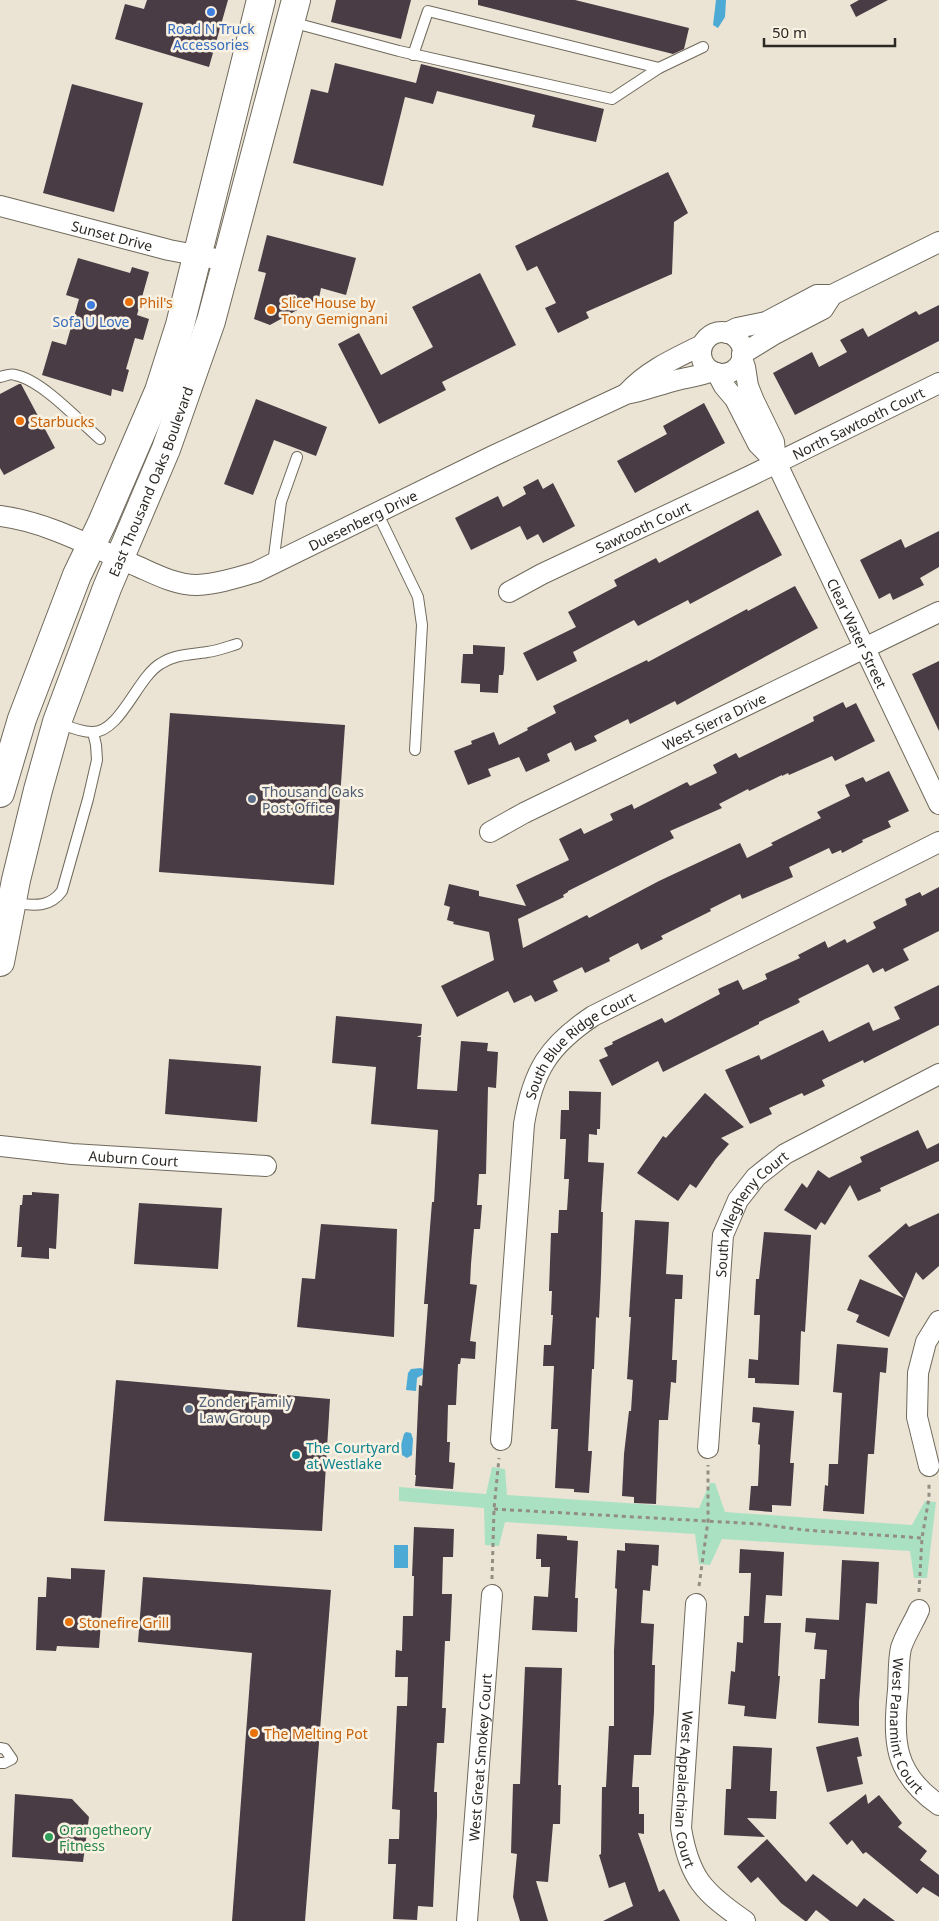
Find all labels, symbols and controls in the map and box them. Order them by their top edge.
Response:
marker: Road N Truck Accessories [205,6,217,18]
scale bar [764,15,895,47]
place label: Road N Truck Accessories [167,19,255,54]
text: 50 m [772,22,807,42]
street label: Sunset Drive [70,216,155,255]
place label: Phil's [139,293,173,312]
place label: Slice House by Tony Gemignani [281,293,388,328]
marker: Phil's [123,296,135,308]
marker: Sofa U Love [85,299,97,311]
marker: Slice House by Tony Gemignani [265,304,277,316]
place label: Sofa U Love [53,312,130,331]
street label: North Sawtooth Court [789,382,927,463]
street label: East Thousand Oaks Boulevard [104,384,197,579]
place label: Starbucks [30,412,95,431]
marker: Starbucks [14,415,26,427]
street label: Duesenberg Drive [305,485,420,555]
street label: Sawtooth Court [592,496,693,557]
street label: Clear Water Street [823,575,892,691]
street label: West Sierra Drive [659,688,769,754]
place label: Thousand Oaks Post Office [262,782,364,817]
marker: Thousand Oaks Post Office [246,793,258,805]
street label: South Blue Ridge Court [520,987,638,1101]
street label: Auburn Court [88,1146,179,1170]
street label: South Allegheny Court [711,1146,792,1278]
place label: Zonder Family Law Group [199,1392,293,1427]
marker: Zonder Family Law Group [183,1403,195,1415]
place label: The Courtyard at Westlake [306,1438,400,1473]
marker: The Courtyard at Westlake [290,1449,302,1461]
place label: Stonefire Grill [79,1613,169,1632]
marker: Stonefire Grill [63,1616,75,1628]
street label: West Panamint Court [886,1657,928,1797]
street label: West Great Smokey Court [464,1673,495,1842]
street label: West Appalachian Court [672,1710,700,1871]
place label: The Melting Pot [264,1724,368,1743]
marker: The Melting Pot [248,1727,260,1739]
place label: Orangetheory Fitness [59,1820,152,1855]
marker: Orangetheory Fitness [43,1831,55,1843]

